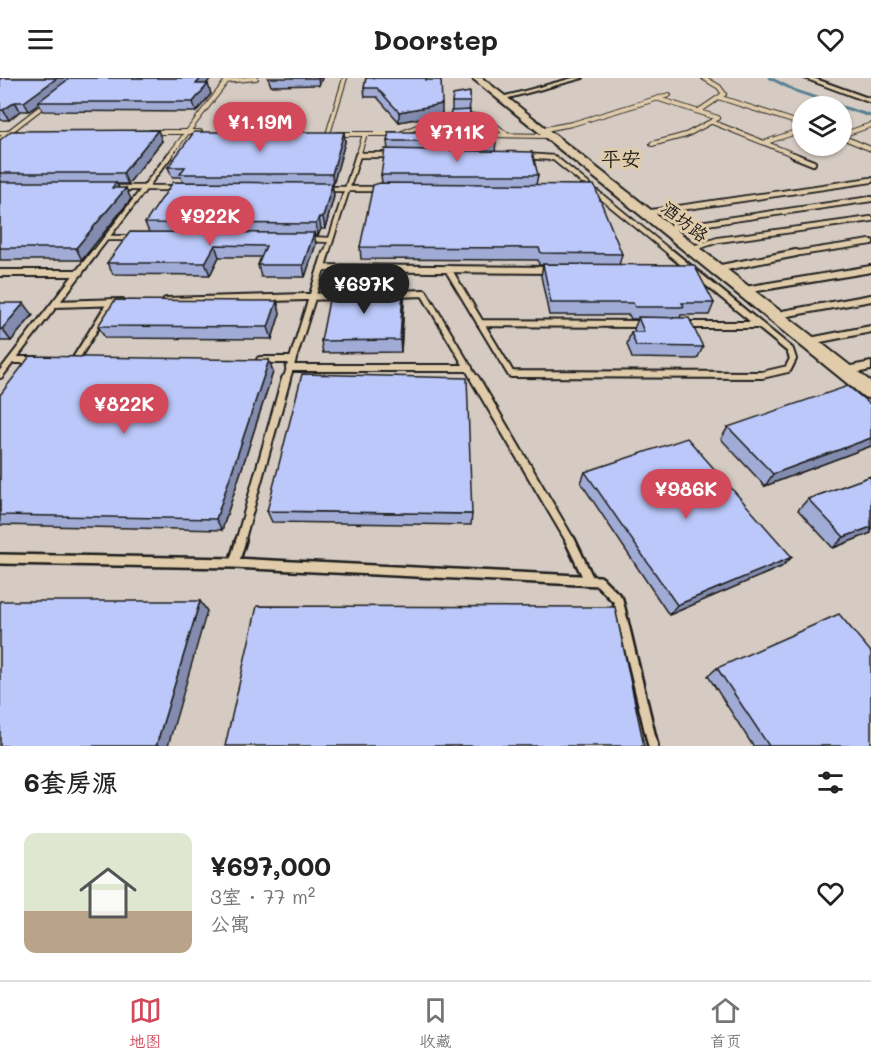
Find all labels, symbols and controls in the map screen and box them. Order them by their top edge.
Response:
text: Doorstep [373,22,498,57]
icon: menu [24,23,57,56]
icon: heart [814,23,847,56]
map controls [792,96,852,156]
button: layers [792,96,852,156]
pin: ¥1.19M [211,102,309,153]
text: ¥1.19M [227,108,293,134]
pin: ¥711K [415,112,499,163]
text: ¥711K [429,118,485,144]
district label: 平安 [601,145,641,171]
street label: 酒坊路 [656,195,714,247]
pin: ¥922K [168,196,252,247]
text: ¥922K [180,202,240,228]
pin: ¥697K [322,264,406,315]
text: ¥697K [333,270,395,296]
pin: ¥822K [82,384,166,435]
text: ¥822K [93,390,155,416]
pin: ¥986K [644,469,728,520]
text: ¥986K [655,475,717,501]
text: 6套房源 [24,765,118,799]
icon: filters [814,766,847,799]
text: ¥697,000 [210,849,331,883]
icon: home [72,857,144,929]
icon: heart [814,877,847,910]
text: 3室 · 77 m² [210,883,315,909]
text: 公寓 [210,910,250,936]
tab: 地图 [129,994,162,1052]
tab: 收藏 [419,994,452,1052]
tab: 首页 [709,994,742,1052]

